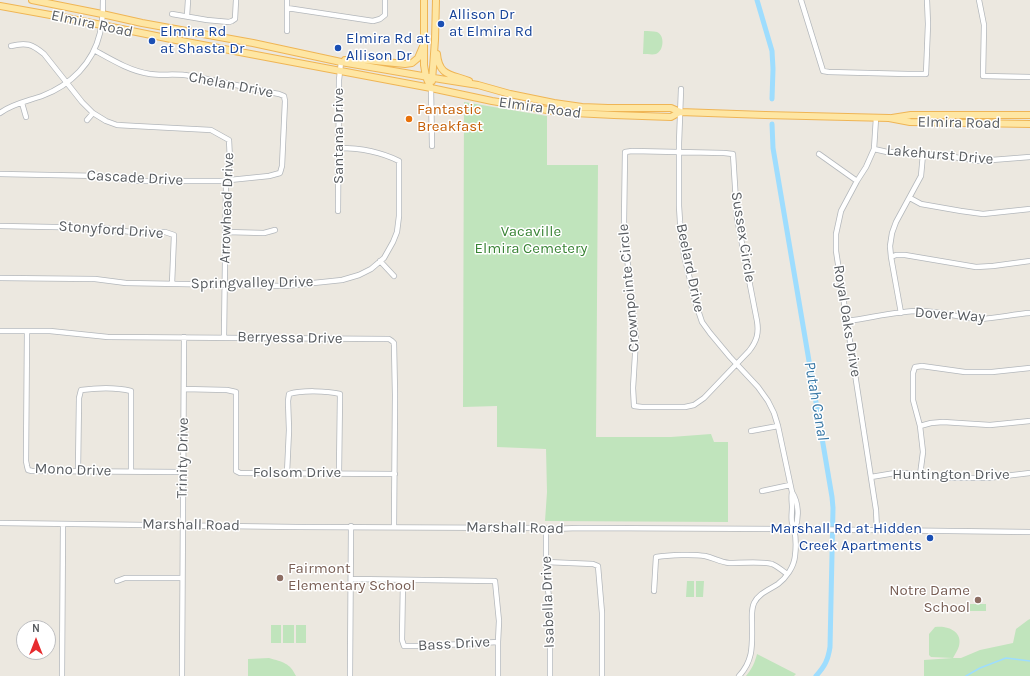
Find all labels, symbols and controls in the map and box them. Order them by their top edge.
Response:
place label: Allison Dr at Elmira Rd [449,6,533,41]
street label: Elmira Road [50,7,134,41]
marker: Allison Dr at Elmira Rd [436,19,446,29]
place label: Elmira Rd at Shasta Dr [160,23,245,58]
place label: Elmira Rd at Allison Dr [346,30,430,65]
marker: Elmira Rd at Shasta Dr [147,36,157,46]
marker: Elmira Rd at Allison Dr [333,43,343,53]
street label: Chelan Drive [187,68,275,102]
street label: Santana Drive [330,88,348,184]
street label: Elmira Road [498,93,582,123]
place label: Fantastic Breakfast [417,101,483,136]
street label: Elmira Road [917,113,1001,133]
marker: Fantastic Breakfast [404,114,414,124]
street label: Lakehurst Drive [886,141,994,169]
street label: Arrowhead Drive [216,152,238,264]
street label: Cascade Drive [86,166,184,190]
street label: Sussex Circle [727,190,759,284]
street label: Stonyford Drive [58,217,164,243]
street label: Beelard Drive [672,222,708,314]
park label: Vacaville Elmira Cemetery [475,223,587,258]
street label: Crownpointe Circle [614,223,644,353]
street label: Royal Oaks Drive [829,264,865,378]
street label: Springvalley Drive [190,273,314,293]
street label: Dover Way [914,304,986,326]
street label: Berryessa Drive [237,328,343,348]
water label: Putah Canal [800,360,832,442]
street label: Trinity Drive [173,417,193,499]
street label: Mono Drive [34,460,112,480]
street label: Folsom Drive [253,464,341,482]
street label: Huntington Drive [892,466,1010,484]
street label: Marshall Road [142,515,240,535]
street label: Marshall Road [466,518,564,538]
place label: Marshall Rd at Hidden Creek Apartments [770,520,922,555]
marker: Marshall Rd at Hidden Creek Apartments [925,533,935,543]
street label: Isabella Drive [537,556,559,648]
place label: Fairmont Elementary School [288,560,415,595]
marker: Fairmont Elementary School [275,573,285,583]
place label: Notre Dame School [889,582,970,617]
marker: Notre Dame School [973,595,983,605]
north arrow [16,620,56,660]
text: N [32,622,40,635]
street label: Bass Drive [418,633,490,655]

